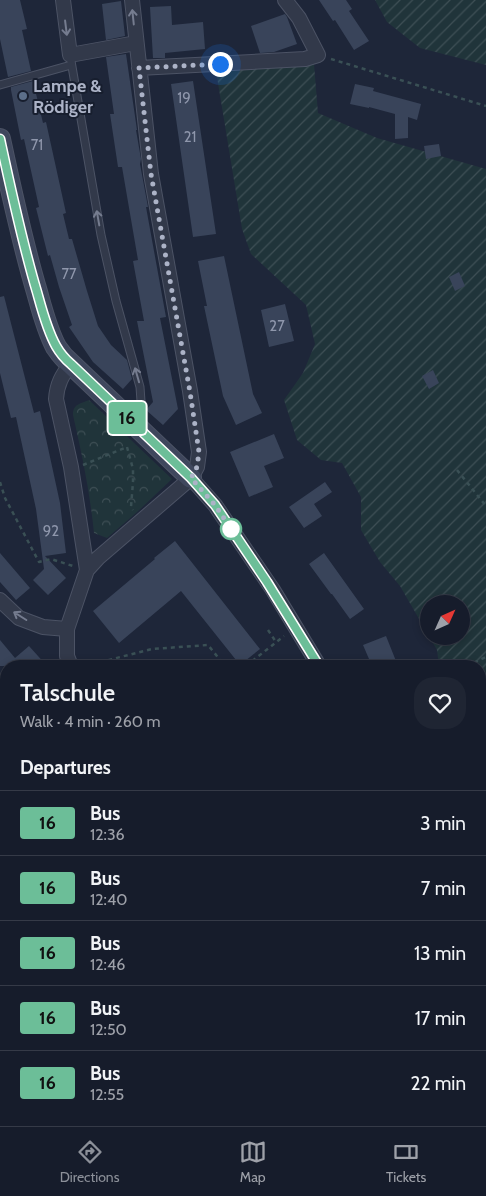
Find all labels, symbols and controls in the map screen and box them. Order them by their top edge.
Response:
one-way arrow [128,9,138,25]
one-way arrow [61,19,71,35]
your location [208,52,233,77]
place label: Lampe & Rödiger [33,75,102,118]
house number: 19 [177,89,191,107]
marker: Lampe & Rödiger [17,90,29,102]
house number: 21 [184,128,196,146]
house number: 71 [31,136,43,154]
one-way arrow [93,210,103,226]
house number: 77 [61,265,77,283]
house number: 27 [269,317,285,335]
one-way arrow [131,368,141,384]
line badge: 16 [104,402,150,434]
text: 16 [119,407,135,429]
unlabelled marker [220,518,242,540]
house number: 92 [43,522,59,540]
north arrow [420,595,470,645]
map controls [420,595,470,645]
one-way arrow [13,611,27,622]
button: heart [414,677,466,729]
text: Talschule [20,678,115,707]
text: Walk · 4 min · 260 m [20,712,161,731]
text: Departures [20,756,111,779]
text: Bus [90,802,120,825]
text: 16 [39,812,56,834]
text: 3 min [420,812,466,835]
text: 12:36 [90,825,125,844]
text: Bus [90,867,120,890]
text: 16 [39,877,56,899]
text: 7 min [421,877,466,900]
text: 12:40 [90,890,127,909]
text: Bus [90,932,120,955]
text: 16 [39,942,56,964]
text: 13 min [414,942,466,965]
text: 12:46 [90,955,125,974]
text: Bus [90,997,120,1020]
text: 16 [39,1007,56,1029]
text: 17 min [415,1007,466,1030]
text: 12:50 [90,1020,127,1039]
text: Bus [90,1062,120,1085]
text: 16 [39,1072,56,1094]
text: 22 min [411,1072,466,1095]
text: 12:55 [90,1085,124,1104]
tab: Directions [60,1138,119,1186]
tab: Map [239,1138,267,1186]
tab: Tickets [386,1138,426,1186]

